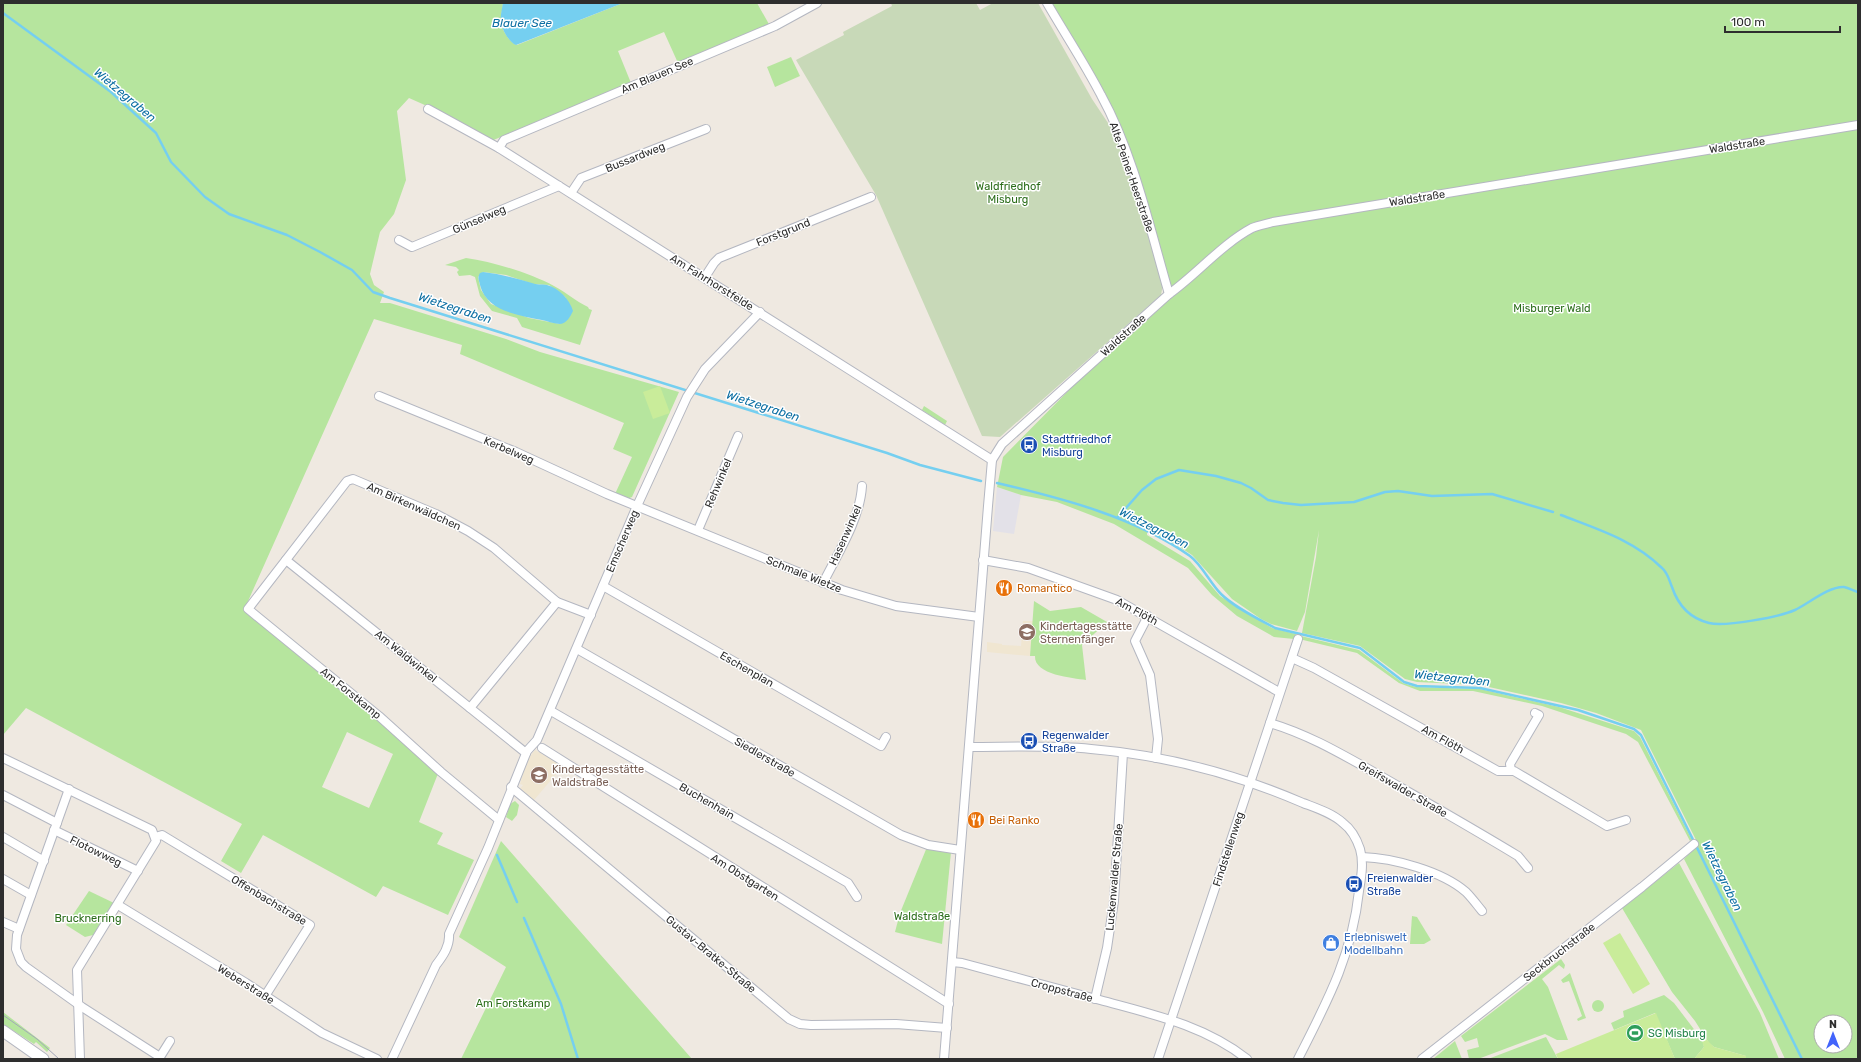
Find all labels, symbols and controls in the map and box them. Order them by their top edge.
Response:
scale bar [1725,8,1840,34]
text: 100 m [1731,15,1765,29]
water label: Blauer See [492,16,552,30]
street label: Am Blauen See [619,54,695,97]
water label: Wietzegraben [91,65,159,125]
street label: Alte Peiner Heerstraße [1107,120,1156,234]
street label: Waldstraße [1708,135,1766,156]
street label: Bussardweg [603,140,667,175]
park label: Waldfriedhof Misburg [976,180,1041,206]
street label: Waldstraße [1388,188,1446,209]
street label: Günselweg [451,202,508,237]
street label: Forstgrund [754,216,812,249]
street label: Am Fahrhorstfelde [668,252,756,313]
water label: Wietzegraben [417,290,493,326]
park label: Misburger Wald [1513,302,1591,315]
street label: Waldstraße [1098,312,1149,359]
water label: Wietzegraben [725,388,801,424]
place label: Stadtfriedhof Misburg [1042,433,1112,459]
street label: Kerbelweg [482,434,536,467]
bus stop icon: Stadtfriedhof Misburg [1019,435,1039,455]
street label: Rehwinkel [702,457,735,510]
street label: Am Birkenwäldchen [365,480,463,533]
street label: Hasenwinkel [826,503,865,567]
water label: Wietzegraben [1117,504,1191,552]
street label: Emscherweg [603,508,641,574]
street label: Schmale Wietze [764,553,844,596]
restaurant icon: Romantico [994,578,1014,598]
place label: Romantico [1017,582,1072,595]
street label: Am Flöth [1113,595,1160,628]
place label: Kindertagesstätte Sternenfänger [1040,620,1132,646]
school or university icon: Kindertagesstätte Sternenfänger [1017,622,1037,642]
street label: Am Waldwinkel [372,627,439,685]
street label: Eschenplan [718,649,776,690]
street label: Am Forstkamp [318,665,384,722]
water label: Wietzegraben [1413,667,1491,689]
street label: Am Flöth [1419,723,1466,756]
place label: Regenwalder Straße [1042,729,1110,755]
bus stop icon: Regenwalder Straße [1019,731,1039,751]
street label: Siedlerstraße [732,735,797,780]
street label: Greifswalder Straße [1356,759,1450,820]
place label: Kindertagesstätte Waldstraße [552,763,644,789]
school or university icon: Kindertagesstätte Waldstraße [529,765,549,785]
street label: Buchenhain [677,780,737,822]
restaurant icon: Bei Ranko [966,810,986,830]
street label: Findstellenweg [1210,810,1247,888]
place label: Bei Ranko [989,814,1040,827]
street label: Luckenwalder Straße [1103,823,1126,931]
street label: Flotowweg [68,833,124,870]
water label: Wietzegraben [1699,839,1745,913]
street label: Am Obstgarten [708,851,781,904]
place label: Freienwalder Straße [1367,872,1434,898]
street label: Offenbachstraße [229,873,309,928]
bus stop icon: Freienwalder Straße [1344,874,1364,894]
park label: Waldstraße [894,910,950,923]
park label: Brucknerring [55,912,121,925]
street label: Gustav-Bratke-Straße [663,913,758,996]
street label: Seckbruchstraße [1521,920,1598,984]
place label: Erlebniswelt Modellbahn [1344,931,1408,957]
shop icon: Erlebniswelt Modellbahn [1321,933,1341,953]
street label: Weberstraße [215,962,276,1007]
street label: Croppstraße [1030,976,1094,1005]
park label: Am Forstkamp [476,997,550,1010]
north arrow [1813,1014,1853,1054]
text: N [1829,1018,1837,1031]
sports icon: SG Misburg [1625,1023,1645,1043]
place label: SG Misburg [1648,1027,1706,1040]

